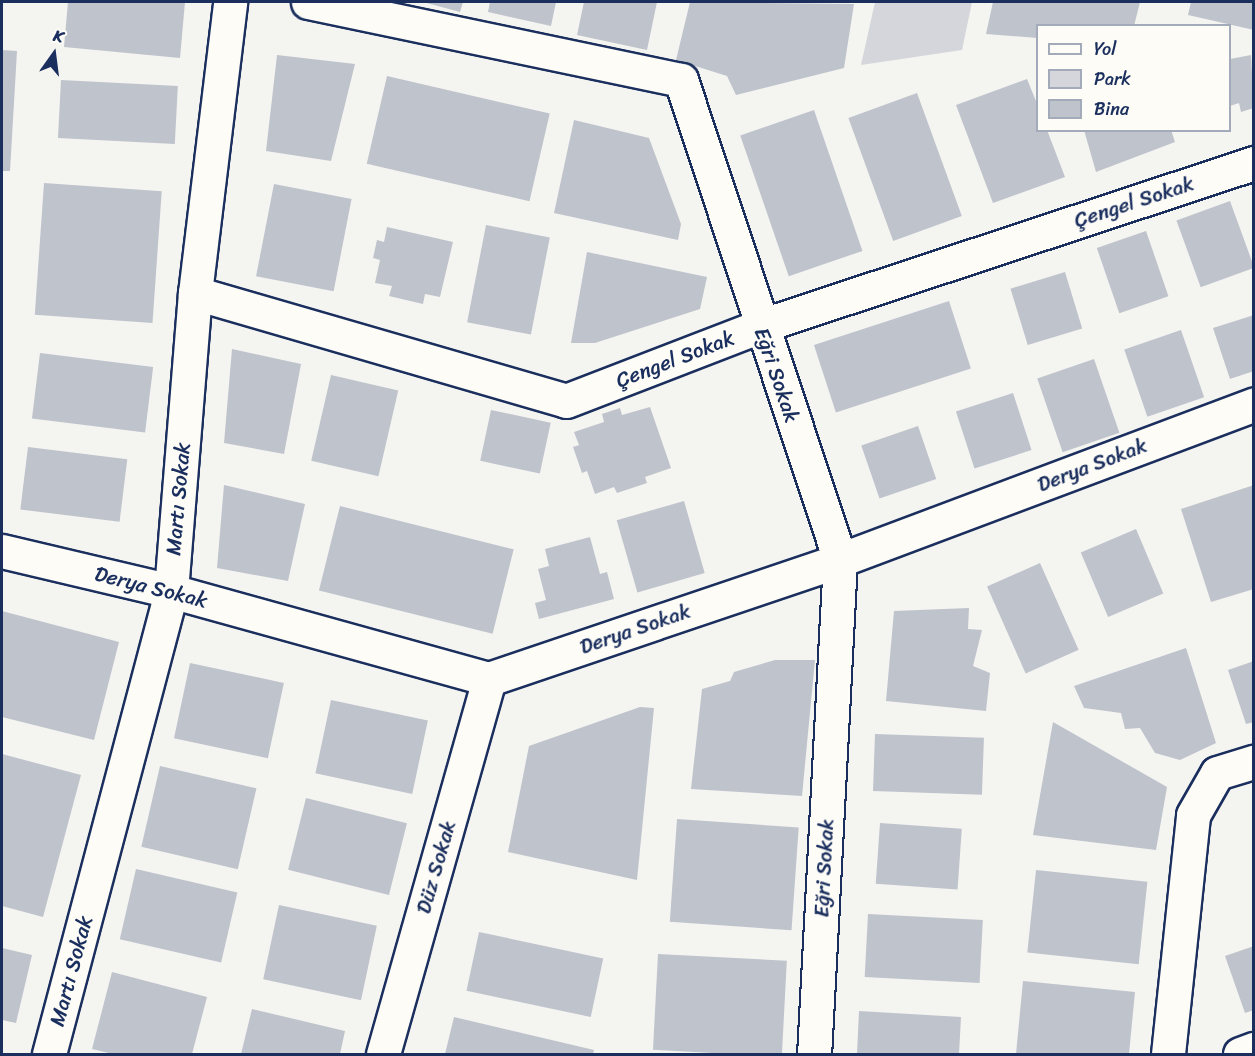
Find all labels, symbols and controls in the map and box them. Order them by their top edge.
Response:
text: K [50,21,67,51]
north arrow [24,24,84,84]
legend [1036,24,1231,132]
text: Yol [1094,33,1116,65]
text: Park [1094,63,1131,95]
text: Bina [1094,93,1129,125]
street label: Çengel Sokak [1071,171,1197,233]
street label: Eğri Sokak [749,324,805,426]
street label: Çengel Sokak [612,325,738,393]
street label: Derya Sokak [1034,433,1150,497]
street label: Martı Sokak [161,441,195,557]
street label: Derya Sokak [92,561,210,613]
street label: Derya Sokak [576,598,694,660]
street label: Düz Sokak [411,817,461,917]
street label: Eğri Sokak [809,818,839,918]
street label: Martı Sokak [44,913,98,1029]

